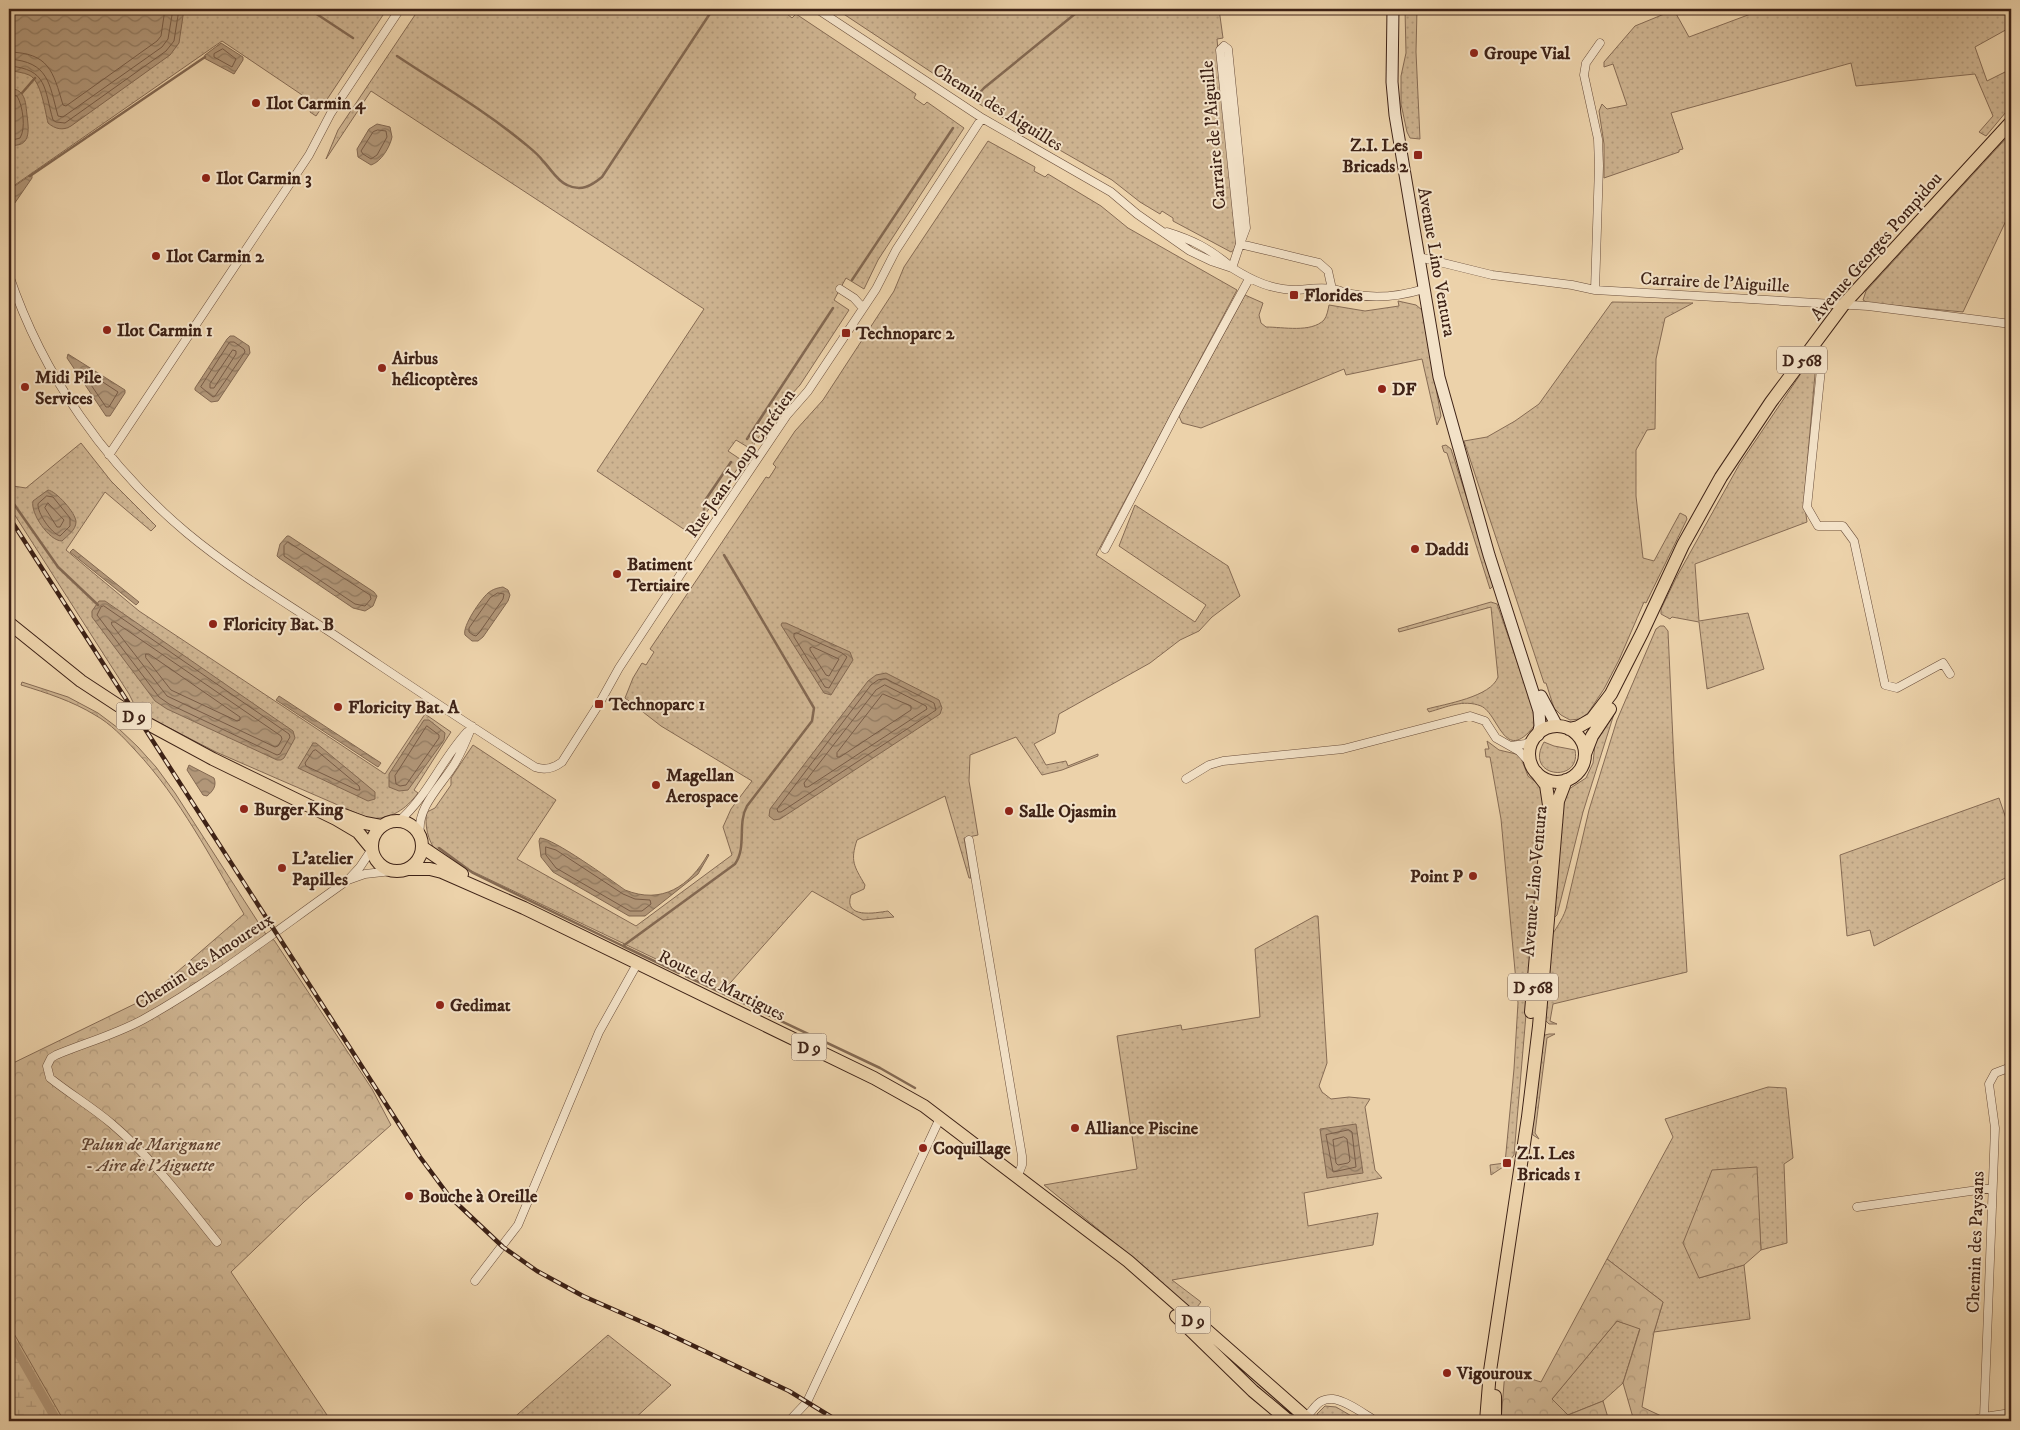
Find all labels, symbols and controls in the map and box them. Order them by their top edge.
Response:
place label: Groupe Vial [1484,43,1571,65]
marker: Groupe Vial [1468,47,1480,59]
street label: Chemin des Aiguilles [928,59,1066,157]
street label: Carraire de l'Aiguille [1197,60,1231,210]
place label: Ilot Carmin 4 [266,93,366,115]
marker: Ilot Carmin 4 [250,97,262,109]
place label: Z.I. Les Bricads 2 [1342,135,1409,178]
marker: Z.I. Les Bricads 2 [1412,149,1424,161]
place label: Ilot Carmin 3 [216,168,312,190]
street label: Avenue Georges Pompidou [1806,168,1948,325]
marker: Ilot Carmin 3 [200,172,212,184]
street label: Avenue Lino Ventura [1412,186,1460,339]
place label: Ilot Carmin 2 [166,246,265,268]
marker: Ilot Carmin 2 [150,250,162,262]
street label: Carraire de l'Aiguille [1640,268,1790,298]
place label: Florides [1304,285,1363,307]
marker: Florides [1288,289,1300,301]
place label: Ilot Carmin 1 [117,320,213,342]
place label: Technoparc 2 [855,323,955,345]
marker: Ilot Carmin 1 [101,324,113,336]
marker: Technoparc 2 [840,327,852,339]
road number: D 568 [1777,346,1827,374]
place label: Airbus hélicoptères [391,348,478,391]
marker: Airbus hélicoptères [376,362,388,374]
place label: Midi Pile Services [35,367,102,410]
place label: DF [1392,379,1417,401]
marker: Midi Pile Services [19,381,31,393]
marker: DF [1376,383,1388,395]
street label: Rue Jean-Loup Chrétien [681,384,801,542]
place label: Daddi [1425,539,1469,561]
marker: Daddi [1409,543,1421,555]
place label: Batiment Tertiaire [626,554,693,597]
marker: Batiment Tertiaire [611,568,623,580]
place label: Floricity Bat. B [223,614,334,636]
marker: Floricity Bat. B [207,618,219,630]
place label: Technoparc 1 [608,694,705,716]
place label: Floricity Bat. A [348,697,460,719]
marker: Technoparc 1 [593,698,605,710]
marker: Floricity Bat. A [332,701,344,713]
road number: D 9 [116,702,152,729]
place label: Magellan Aerospace [665,765,739,808]
marker: Magellan Aerospace [650,779,662,791]
place label: Burger King [254,799,344,821]
place label: Salle Ojasmin [1019,801,1117,823]
marker: Burger King [238,803,250,815]
street label: Avenue Lino Ventura [1517,804,1553,957]
marker: Salle Ojasmin [1003,805,1015,817]
place label: L'atelier Papilles [292,848,353,891]
marker: L'atelier Papilles [276,862,288,874]
place label: Point P [1410,866,1464,888]
marker: Point P [1467,870,1479,882]
street label: Chemin des Amoureux [131,909,278,1015]
street label: Route de Martigues [654,946,789,1026]
road number: D 568 [1508,974,1558,1000]
place label: Gedimat [450,995,511,1017]
marker: Gedimat [434,999,446,1011]
road number: D 9 [792,1034,826,1060]
place label: Alliance Piscine [1084,1118,1199,1140]
marker: Alliance Piscine [1069,1122,1081,1134]
park label: Palun de Marignane - Aire de l'Aiguette [80,1134,221,1177]
place label: Coquillage [933,1138,1011,1160]
marker: Coquillage [917,1142,929,1154]
place label: Z.I. Les Bricads 1 [1517,1143,1581,1186]
marker: Z.I. Les Bricads 1 [1501,1157,1513,1169]
street label: Chemin des Paysans [1963,1171,1989,1313]
place label: Bouche à Oreille [419,1186,538,1208]
marker: Bouche à Oreille [403,1190,415,1202]
road number: D 9 [1176,1306,1210,1334]
place label: Vigouroux [1456,1363,1532,1385]
marker: Vigouroux [1441,1367,1453,1379]

